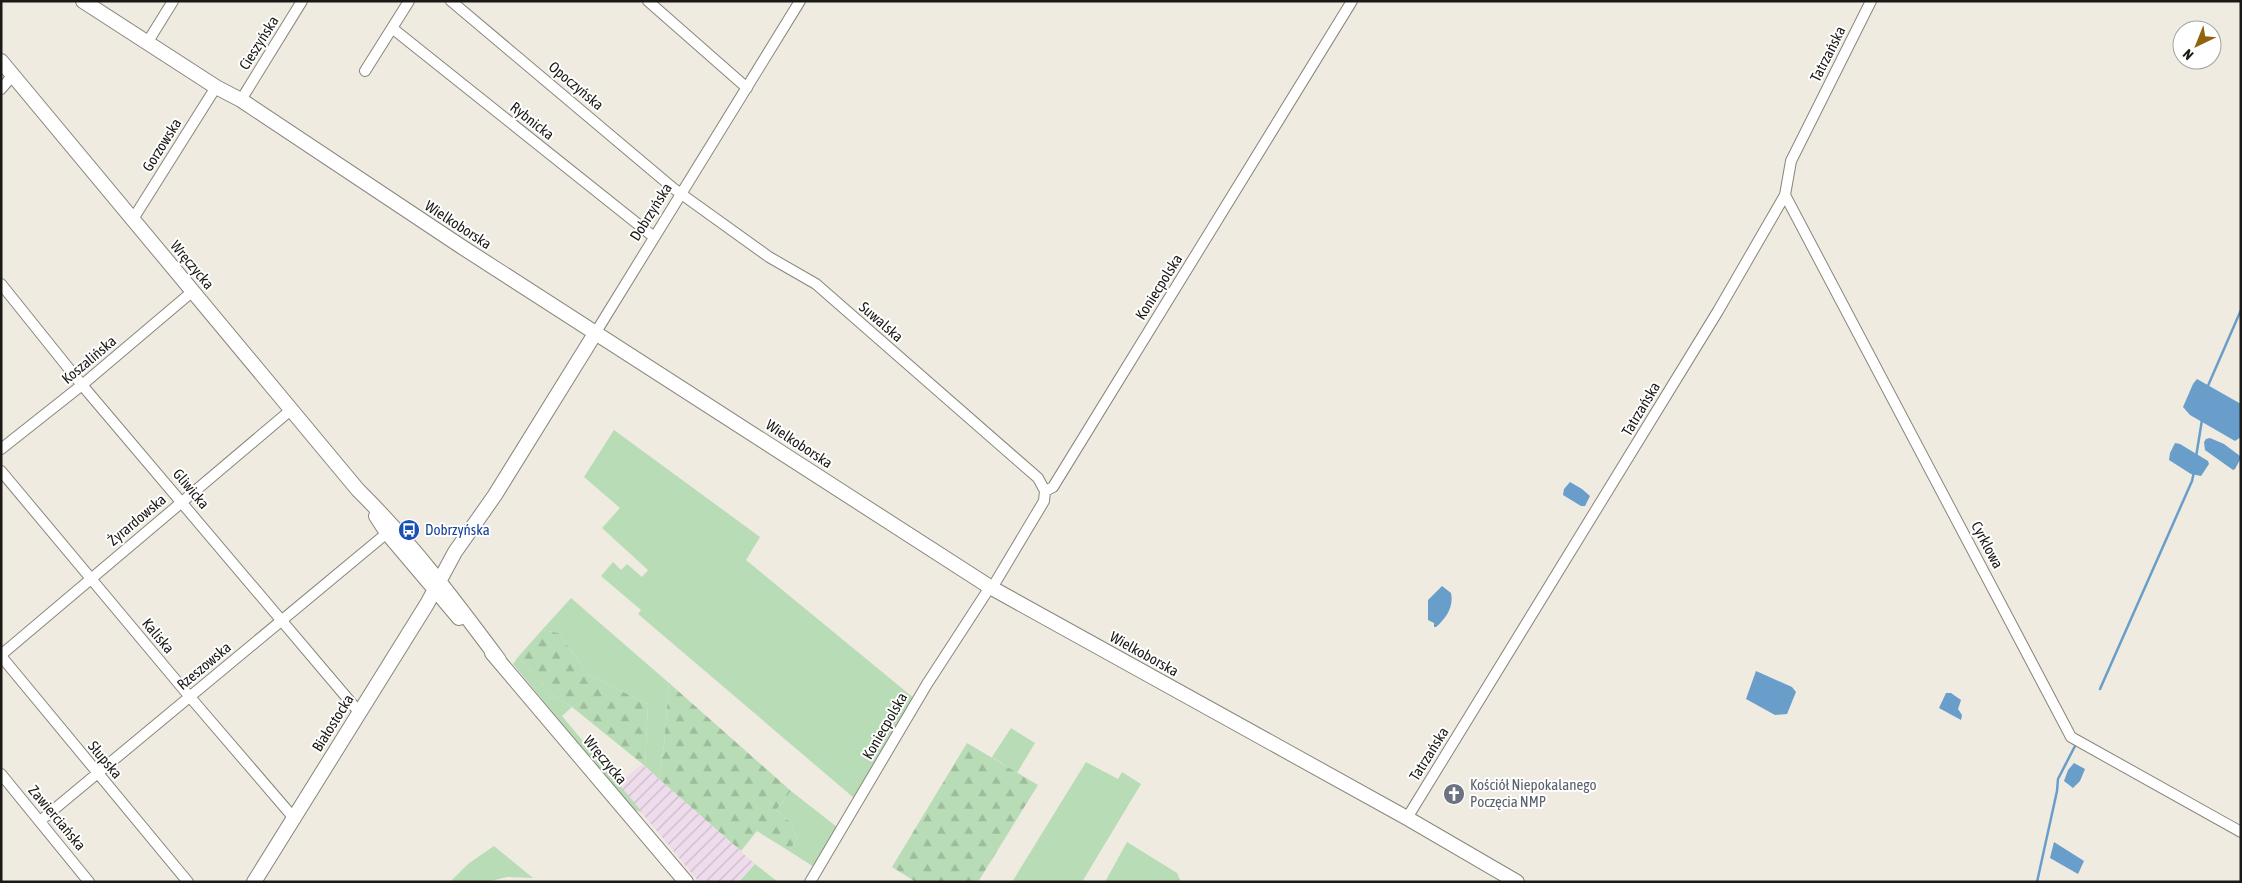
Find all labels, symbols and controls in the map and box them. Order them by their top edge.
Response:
street label: Cieszyńska [235,13,282,73]
north arrow [2172,20,2222,70]
street label: Tatrzańska [1806,23,1849,84]
text: N [2180,46,2197,63]
street label: Opoczyńska [546,58,607,113]
street label: Rybnicka [507,98,558,143]
street label: Gorzowska [139,115,185,174]
street label: Dobrzyńska [626,180,675,244]
street label: Wielkoborska [422,197,495,252]
street label: Wręczycka [167,237,218,292]
street label: Koniecpolska [1132,251,1185,323]
street label: Suwalska [856,298,907,345]
street label: Koszalińska [58,332,119,387]
street label: Tatrzańska [1618,379,1663,439]
street label: Wielkoborska [763,416,836,471]
street label: Gliwicka [170,465,213,512]
street label: Żyrardowska [104,491,169,549]
bus stop icon: Dobrzyńska [397,518,421,542]
street label: Cyrklowa [1968,518,2007,571]
place label: Dobrzyńska [425,521,490,538]
street label: Kaliska [139,615,178,657]
street label: Wielkoborska [1107,628,1182,679]
street label: Rzeszowska [173,638,234,693]
street label: Koniecpolska [859,689,910,762]
street label: Białostocka [308,691,357,754]
street label: Tatrzańska [1406,724,1452,784]
street label: Wręczycka [580,732,631,787]
street label: Słupska [85,738,126,782]
place label: Kościół Niepokalanego Poczęcia NMP [1470,776,1597,810]
street label: Zawierciańska [25,782,89,854]
church icon: Kościół Niepokalanego Poczęcia NMP [1442,782,1466,806]

